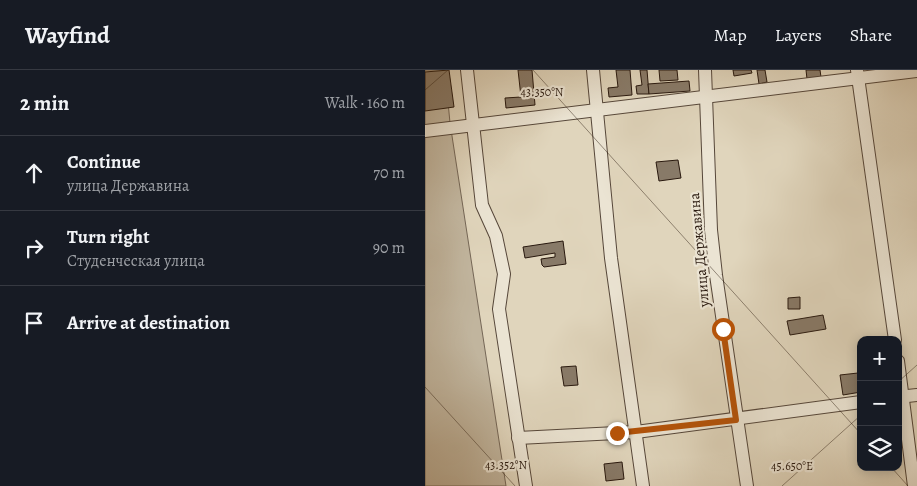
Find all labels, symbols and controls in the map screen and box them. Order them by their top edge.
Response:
text: Wayfind [25,19,110,51]
text: Map [714,23,747,47]
text: Layers [775,23,822,47]
text: Share [850,23,892,47]
text: 43.350°N [521,84,564,100]
text: 2 min [20,89,69,117]
text: Walk · 160 m [325,92,405,114]
text: Continue [67,149,141,175]
icon: ahead [20,159,48,187]
text: 70 m [373,162,405,184]
text: улица Державина [67,175,189,197]
street label: улица Державина [684,192,714,309]
text: Turn right [67,224,149,250]
icon: right [20,234,48,262]
text: 90 m [373,237,405,259]
text: Студенческая улица [67,250,205,272]
icon: arrive [20,309,48,337]
text: Arrive at destination [67,310,230,336]
route start [712,318,735,341]
map controls [857,336,902,471]
button: + [857,336,902,381]
button: − [857,381,902,426]
route end [606,422,629,445]
button: layers [857,426,902,471]
text: 43.352°N [485,457,527,473]
text: 45.650°E [771,458,813,474]

